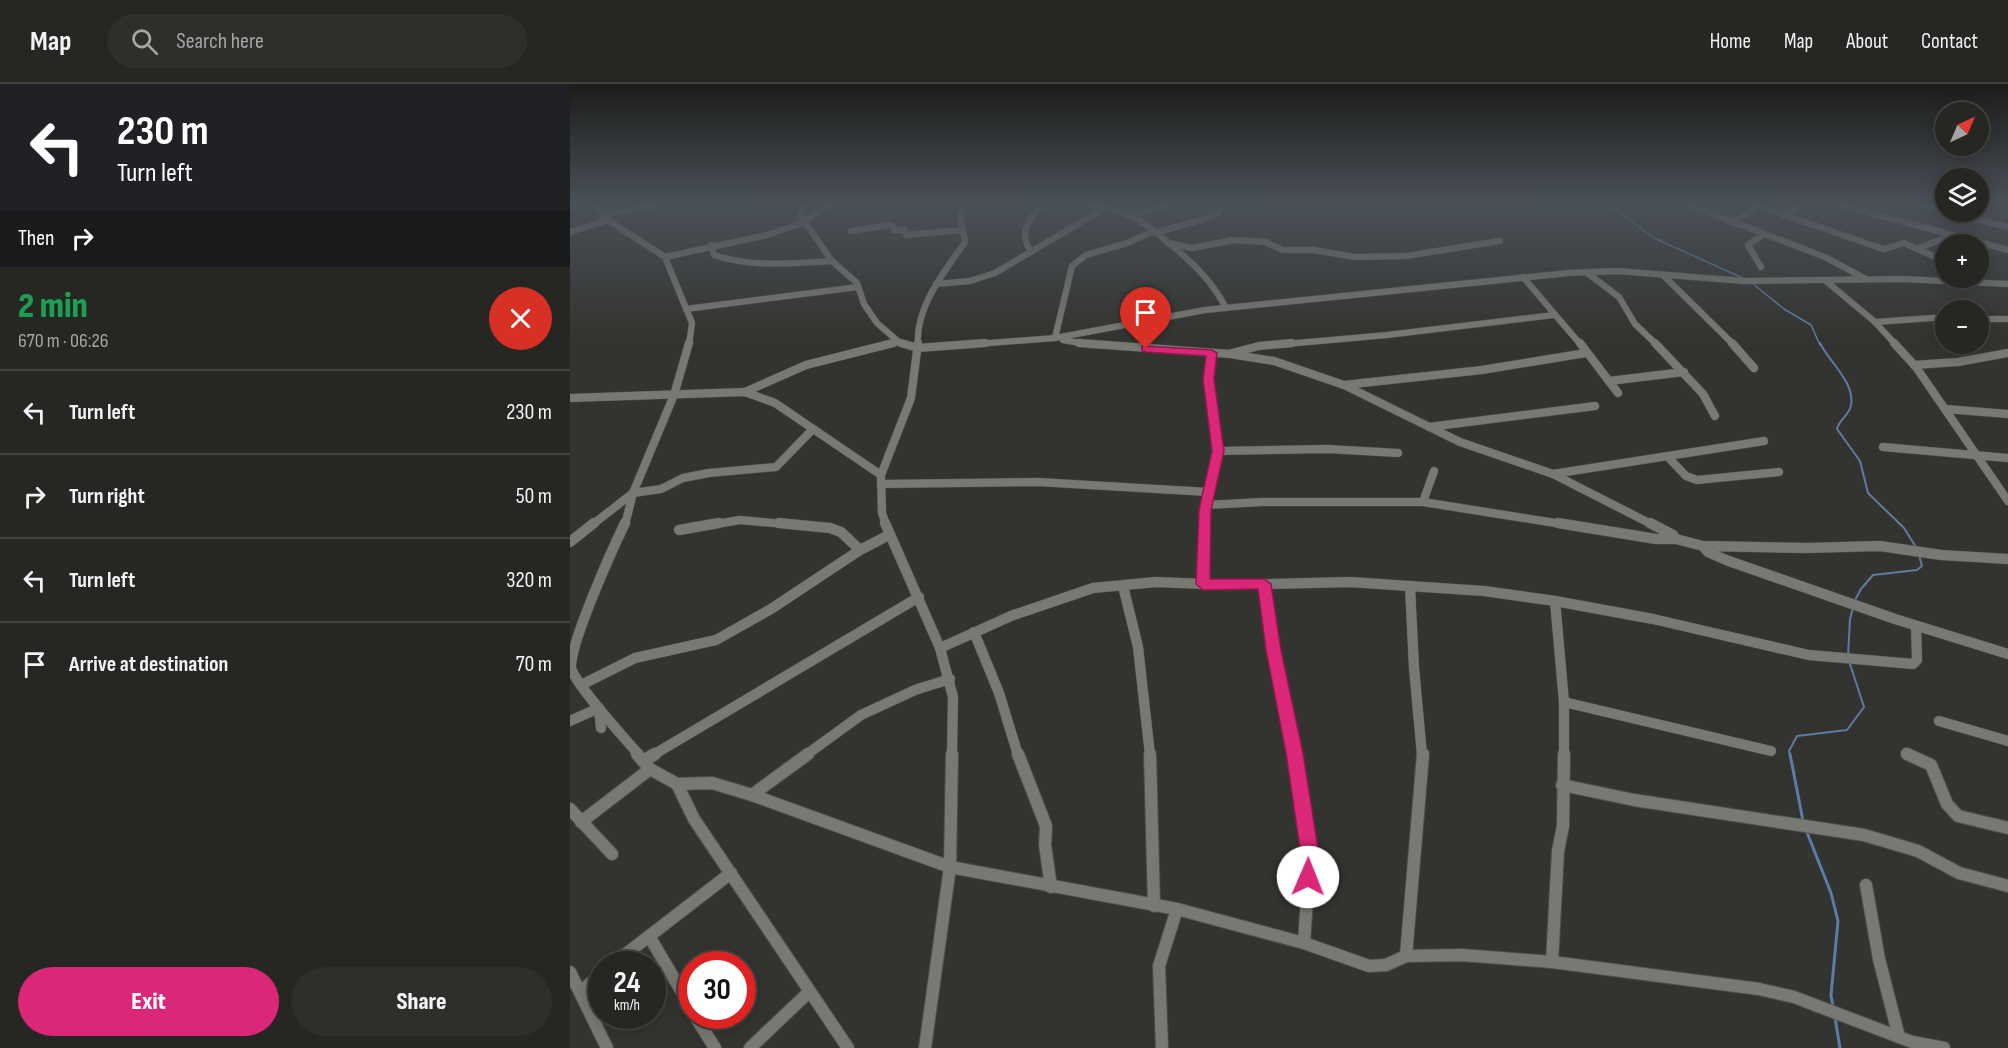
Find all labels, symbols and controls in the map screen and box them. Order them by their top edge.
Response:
search box [107,14,527,68]
text: Map [30,25,71,58]
icon: search [128,25,161,58]
text: Search here [176,28,264,55]
text: Home [1710,29,1751,54]
text: Map [1784,29,1813,54]
text: About [1846,29,1888,54]
text: Contact [1921,29,1978,54]
north arrow [1935,102,1989,156]
map controls [1935,102,1989,354]
text: 230 m [117,106,209,157]
icon: left [18,108,96,186]
text: Turn left [117,157,193,189]
button: layers [1935,168,1989,222]
icon: right [66,222,99,255]
text: Then [18,225,54,252]
button: + [1935,234,1989,288]
text: 2 min [18,285,88,328]
button: close [489,287,552,350]
pin [1120,287,1171,349]
icon: arrive [1129,296,1162,329]
button: − [1935,300,1989,354]
text: 670 m · 06:26 [18,329,108,353]
icon: left [18,396,51,429]
text: Turn left [69,399,135,426]
text: 230 m [506,399,552,426]
icon: right [18,480,51,513]
text: Turn right [69,483,145,510]
text: 50 m [516,483,552,510]
icon: left [18,564,51,597]
text: Turn left [69,567,135,594]
text: 320 m [506,567,552,594]
icon: arrive [18,648,51,681]
text: Arrive at destination [69,651,228,678]
text: 70 m [516,651,552,678]
position arrow [1276,845,1340,909]
speed limit sign: 30 [678,951,756,1029]
text: 24 [614,965,640,1001]
button: Exit [18,967,279,1036]
button: Share [291,967,552,1036]
text: km/h [614,996,640,1015]

